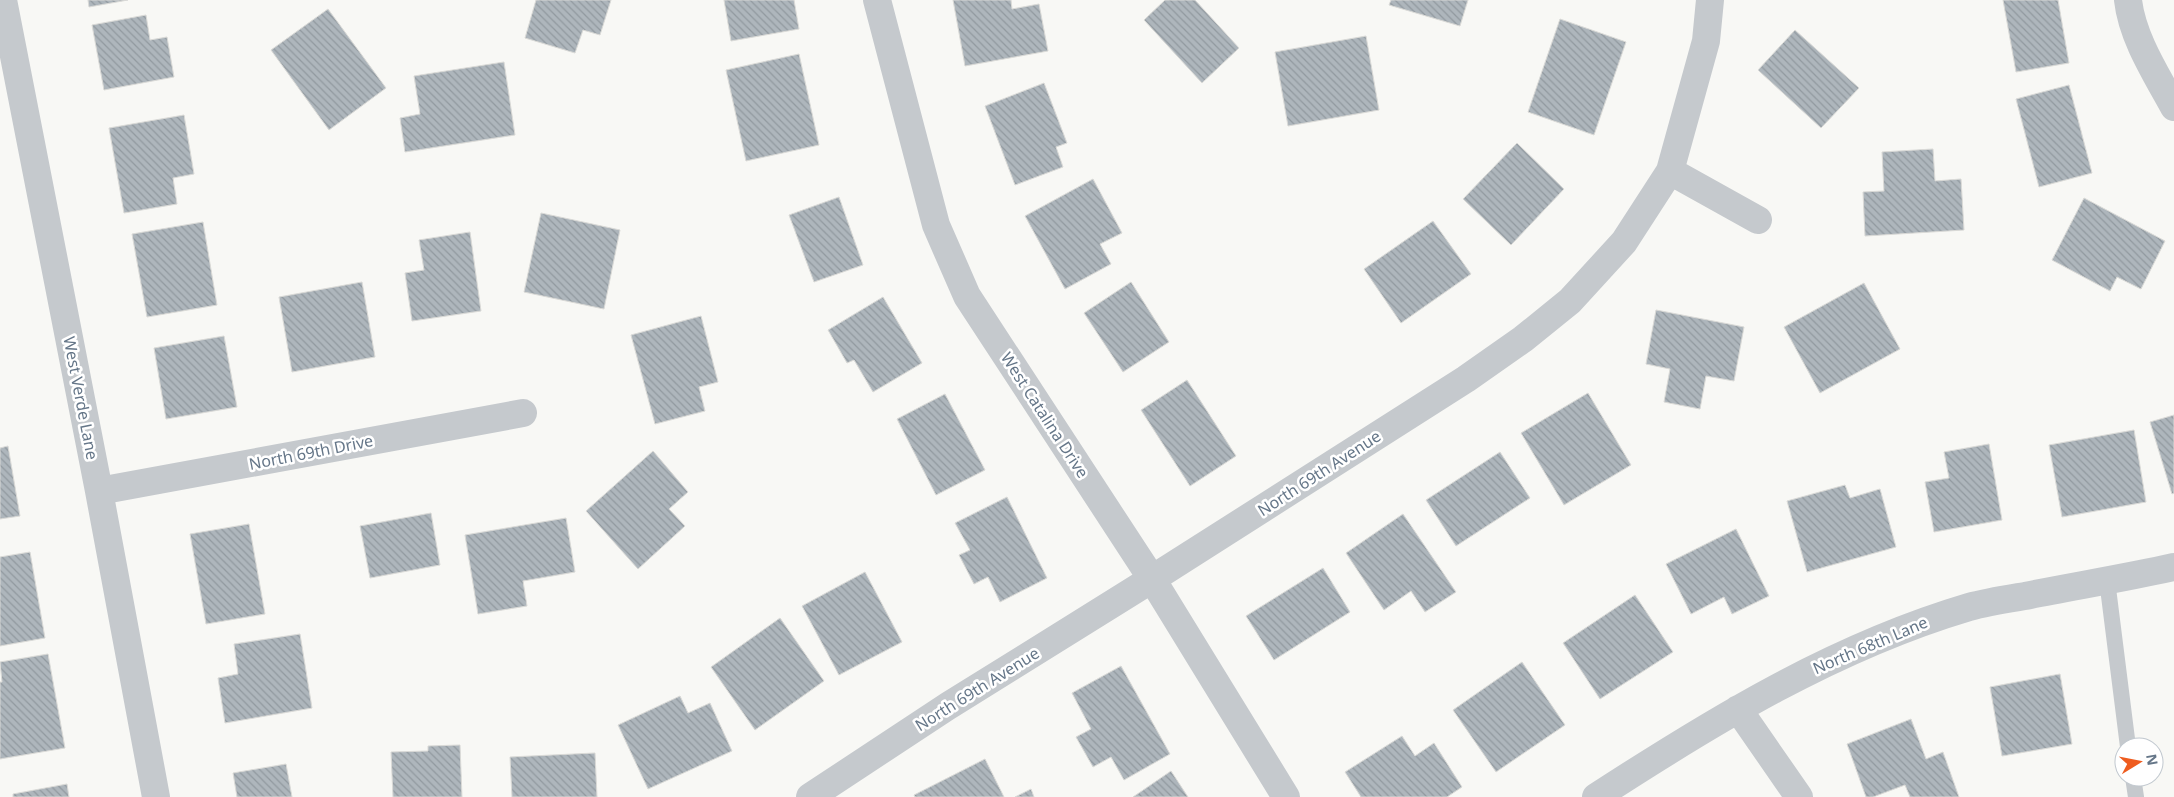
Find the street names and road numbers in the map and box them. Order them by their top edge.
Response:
street label: West Verde Lane [58,335,104,461]
street label: West Catalina Drive [996,348,1094,482]
street label: North 69th Avenue [1253,425,1385,521]
street label: North 69th Drive [247,429,375,475]
street label: North 68th Lane [1809,611,1931,679]
street label: North 69th Avenue [911,642,1043,736]

